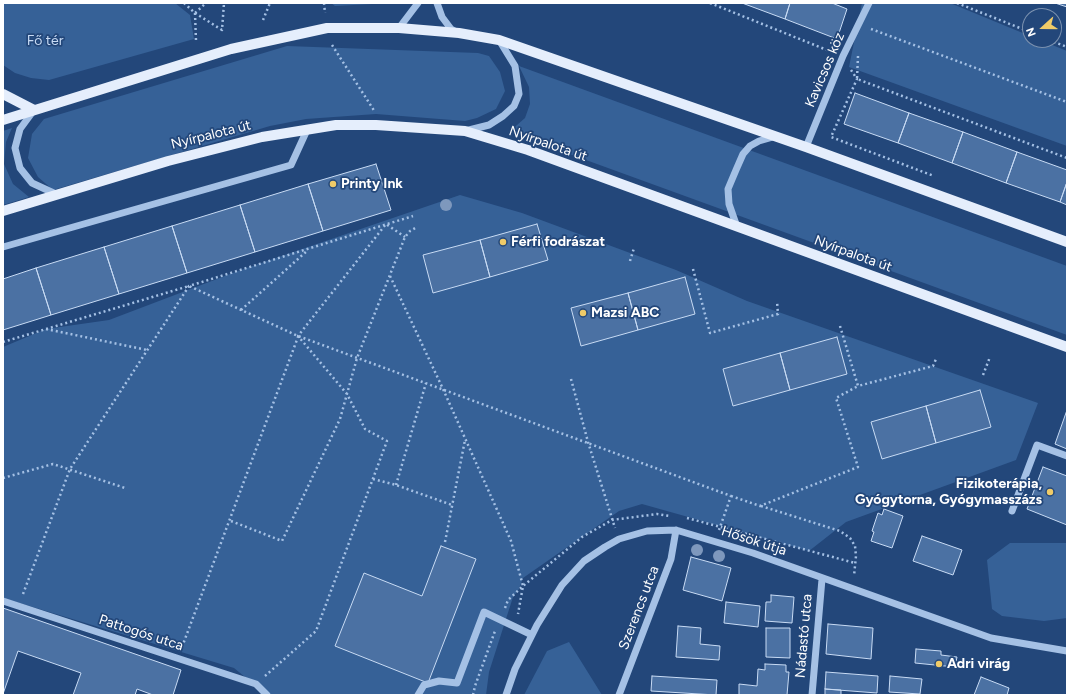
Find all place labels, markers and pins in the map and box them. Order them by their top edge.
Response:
place label: Printy Ink [341,176,403,192]
marker: Printy Ink [328,179,338,189]
place label: Férfi fodrászat [511,234,605,250]
marker: Férfi fodrászat [498,237,508,247]
place label: Mazsi ABC [591,305,659,321]
marker: Mazsi ABC [578,308,588,318]
place label: Fizikoterápia, Gyógytorna, Gyógymasszázs [855,476,1042,508]
marker: Fizikoterápia, Gyógytorna, Gyógymasszázs [1045,487,1055,497]
place label: Adri virág [947,656,1010,672]
marker: Adri virág [934,659,944,669]

